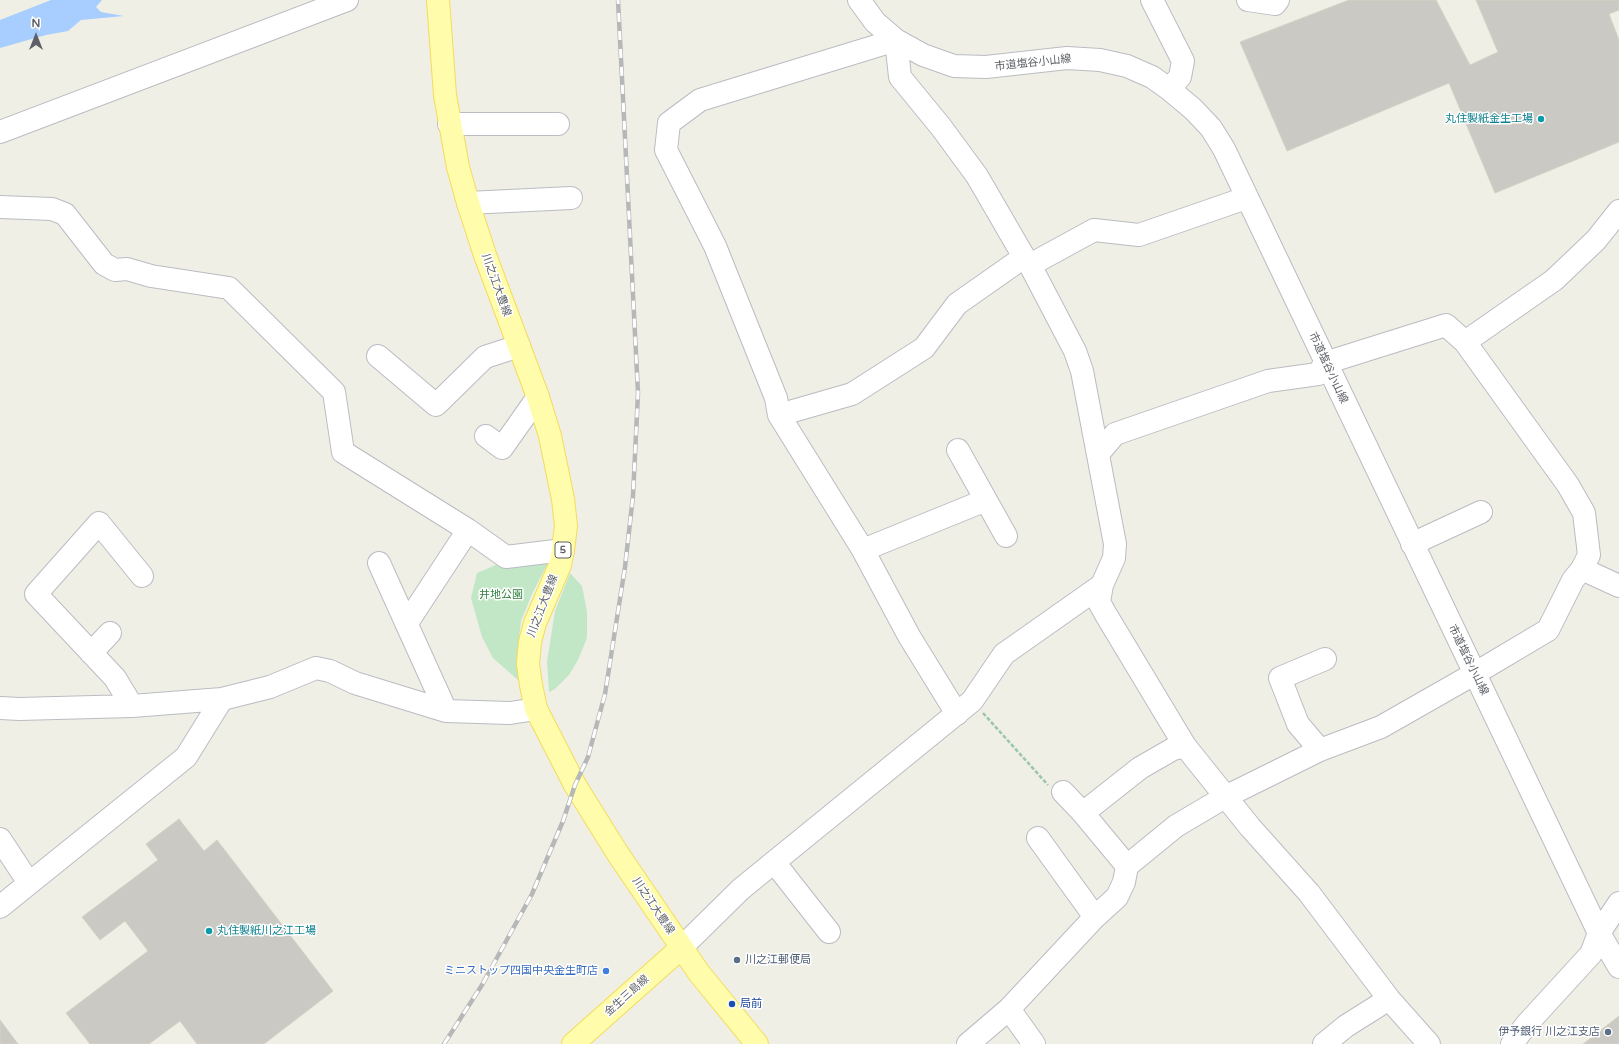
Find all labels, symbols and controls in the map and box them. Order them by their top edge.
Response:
north arrow [16,16,56,56]
text: N [32,17,40,30]
street label: 市道塩谷小山線 [994,52,1072,74]
place label: 丸住製紙金生工場 [1445,112,1533,126]
marker: 丸住製紙金生工場 [1536,114,1546,124]
street label: 川之江大豊線 [479,252,513,318]
street label: 市道塩谷小山線 [1306,330,1350,406]
road number: 5 [555,542,571,558]
street label: 川之江大豊線 [525,573,561,639]
park label: 井地公園 [479,588,523,602]
street label: 市道塩谷小山線 [1445,623,1491,697]
street label: 川之江大豊線 [629,875,677,937]
place label: 丸住製紙川之江工場 [217,924,316,938]
marker: 丸住製紙川之江工場 [204,926,214,936]
place label: 川之江郵便局 [745,953,811,967]
marker: 川之江郵便局 [732,955,742,965]
place label: ミニストップ四国中央金生町店 [444,964,598,978]
marker: ミニストップ四国中央金生町店 [601,966,611,976]
street label: 金生三島線 [602,973,652,1019]
place label: 局前 [740,997,762,1011]
marker: 局前 [727,999,737,1009]
place label: 伊予銀行 川之江支店 [1498,1025,1600,1039]
marker: 伊予銀行 川之江支店 [1603,1027,1613,1037]

